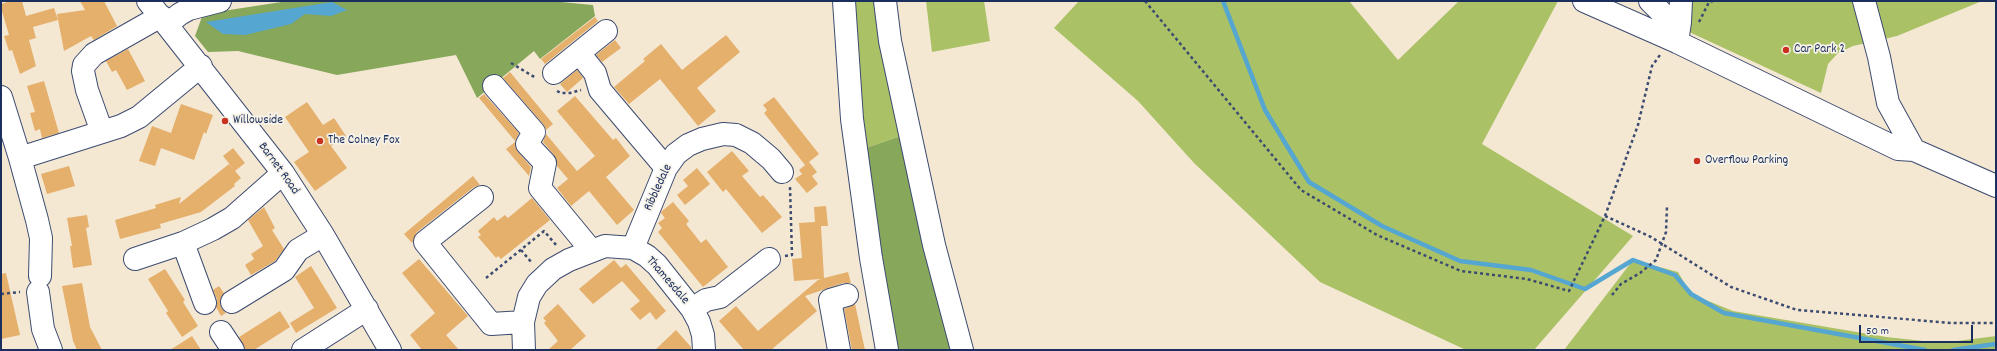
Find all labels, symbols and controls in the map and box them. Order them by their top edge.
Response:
place label: Car Park 2 [1794,42,1845,58]
marker: Car Park 2 [1781,45,1791,55]
place label: Willowside [233,113,283,129]
marker: Willowside [220,116,230,126]
place label: The Colney Fox [328,133,400,149]
marker: The Colney Fox [315,136,325,146]
street label: Barnet Road [254,140,302,198]
place label: Overflow Parking [1705,153,1788,169]
marker: Overflow Parking [1692,156,1702,166]
street label: Ribbledale [641,162,677,214]
street label: Thamesdale [642,254,692,308]
scale bar [1861,317,1975,343]
text: 50 m [1866,323,1889,340]

